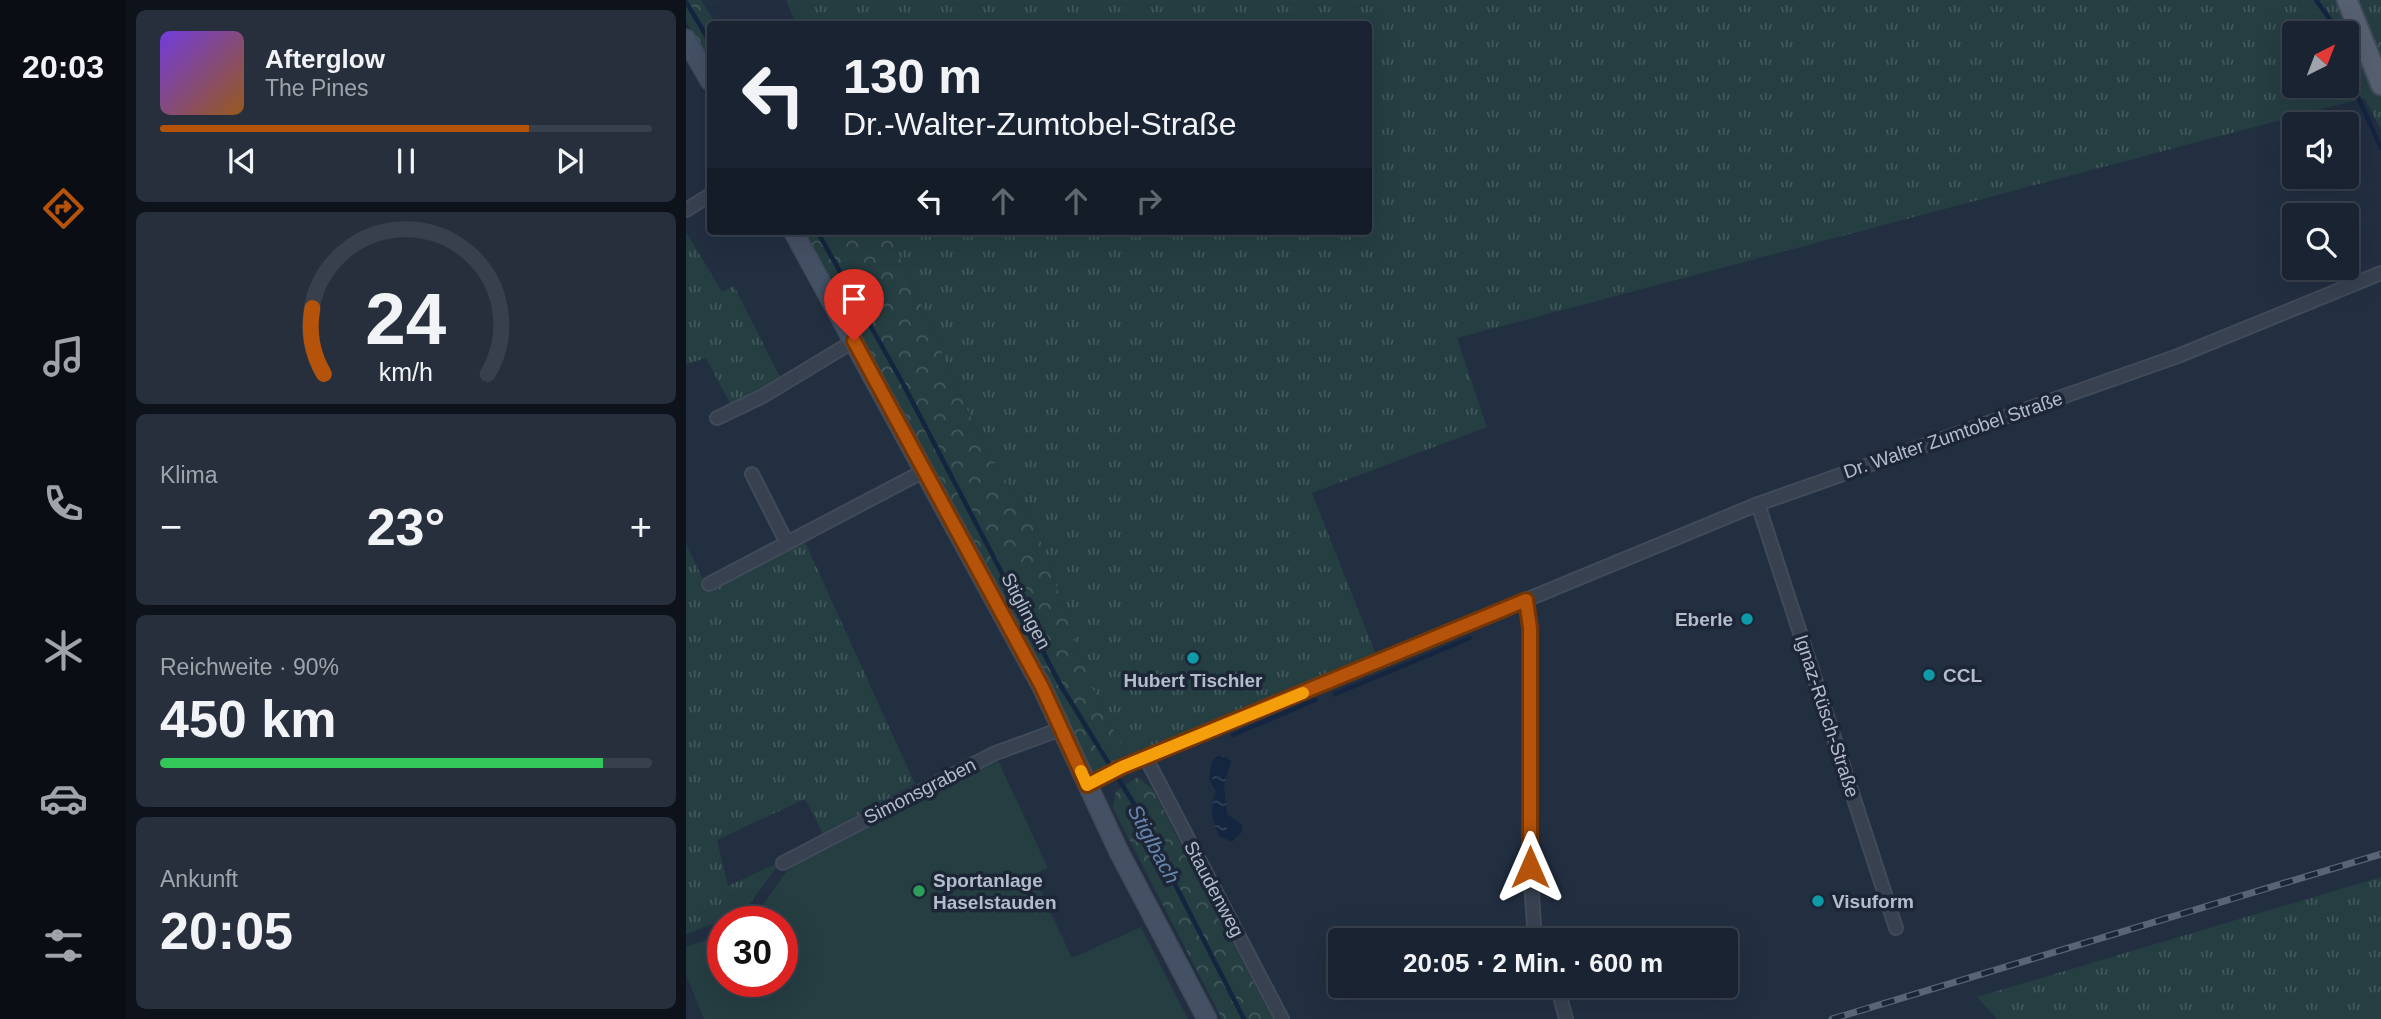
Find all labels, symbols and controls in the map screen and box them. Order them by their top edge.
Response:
north arrow [2282,21,2359,98]
map controls [2282,21,2359,280]
text: Afterglow [265,44,385,74]
text: 20:03 [22,49,104,85]
icon: left [728,49,819,140]
text: 130 m [843,49,982,103]
text: The Pines [265,75,369,101]
text: Dr.-Walter-Zumtobel-Straße [843,106,1237,142]
button: sound [2282,112,2359,189]
icon: previous [223,142,261,180]
icon: pause [387,142,425,180]
icon: next [551,142,589,180]
icon: left [911,182,949,220]
icon: ahead [984,182,1022,220]
icon: ahead [1057,182,1095,220]
icon: right [1130,182,1168,220]
icon: directions [39,184,88,233]
button: search [2282,203,2359,280]
pin [824,269,884,341]
text: 24 [366,278,447,359]
icon: arrive [835,280,873,318]
icon: music [39,332,88,381]
text: km/h [379,357,433,385]
street label: Dr. Walter Zumtobel Straße [1841,388,2065,482]
text: Klima [160,462,218,488]
icon: phone [39,479,88,528]
text: 23° [367,498,445,556]
text: − [160,506,182,548]
text: + [630,506,652,548]
street label: Stiglingen [997,569,1055,653]
place label: Eberle [1675,609,1733,630]
marker: Eberle [1739,611,1755,627]
icon: climate [39,626,88,675]
street label: Ignaz-Rüsch-Straße [1791,632,1863,800]
marker: Hubert Tischler [1185,650,1201,666]
text: Reichweite · 90% [160,654,339,680]
place label: CCL [1943,665,1982,686]
marker: CCL [1921,667,1937,683]
place label: Hubert Tischler [1123,670,1263,691]
text: 450 km [160,690,336,748]
street label: Simonsgraben [861,754,979,828]
icon: car [39,774,88,823]
water label: Stiglbach [1124,800,1184,888]
position arrow [1493,830,1567,904]
street label: Staudenweg [1180,837,1248,941]
text: Ankunft [160,866,238,892]
place label: Sportanlage Haselstauden [933,870,1057,913]
marker: Sportanlage Haselstauden [911,883,927,899]
place label: Visuform [1832,891,1914,912]
marker: Visuform [1810,893,1826,909]
text: 20:05 [160,902,293,960]
speed limit sign: 30 [707,906,798,997]
icon: filters [39,921,88,970]
text: 20:05 · 2 Min. · 600 m [1403,948,1663,978]

